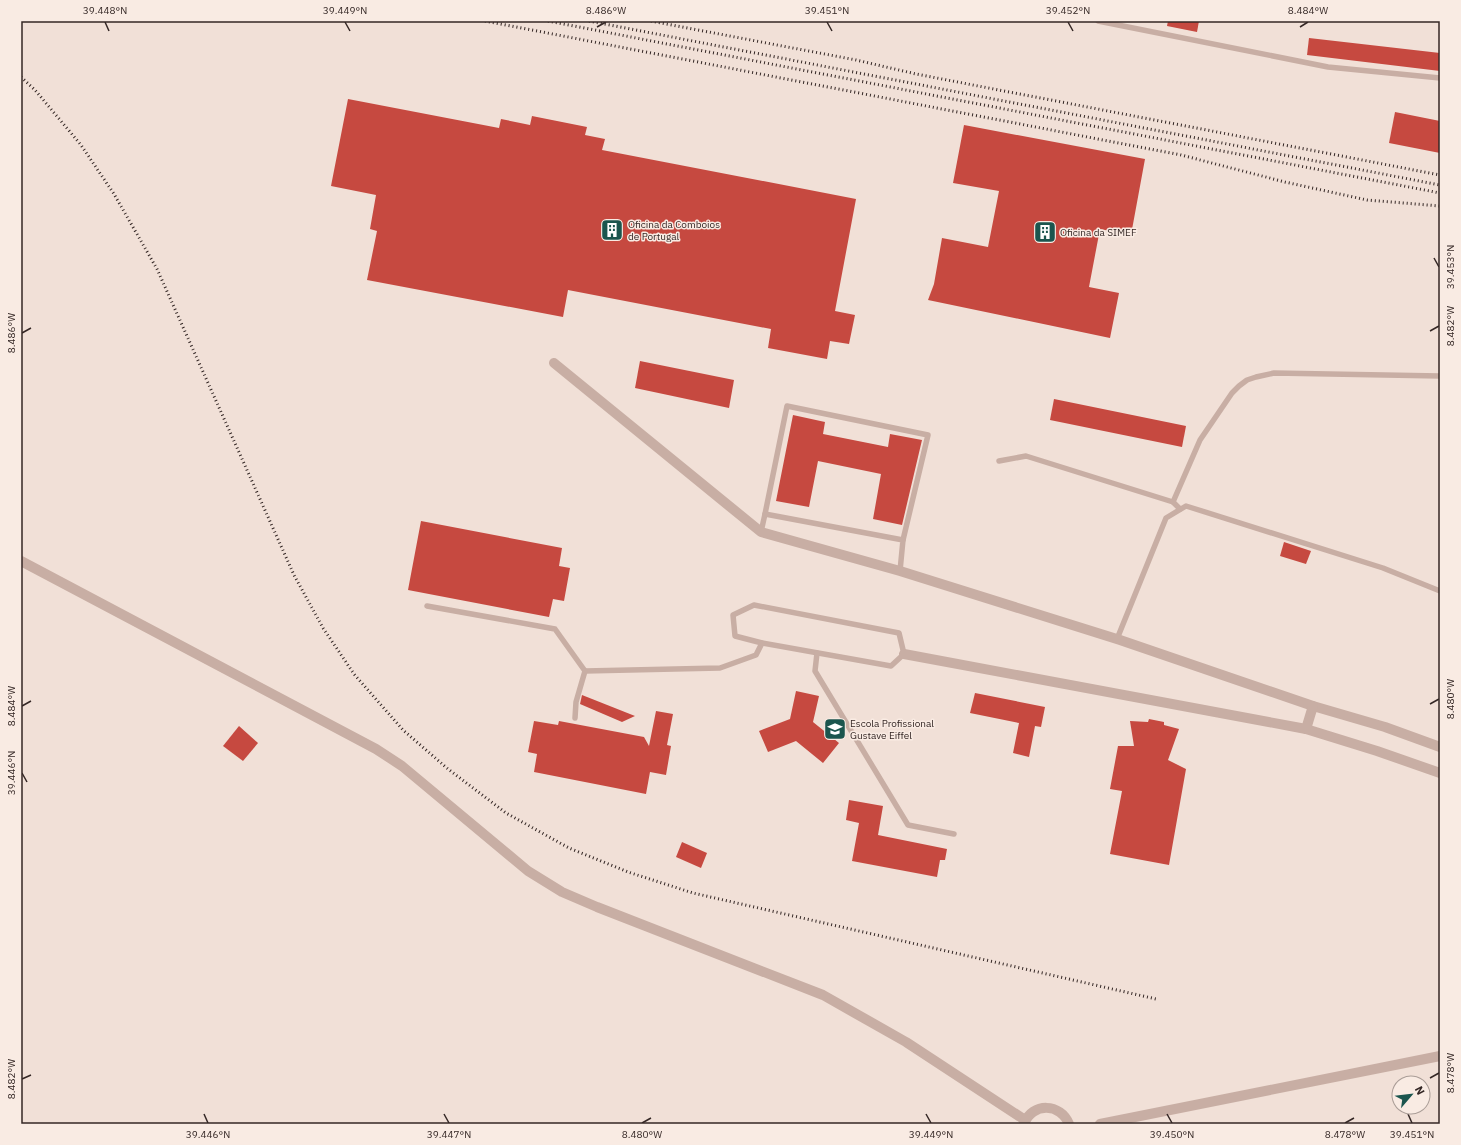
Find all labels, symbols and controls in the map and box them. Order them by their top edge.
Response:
text: 39.448°N [83,4,127,17]
text: 39.449°N [323,4,367,17]
text: 8.486°W [586,4,626,17]
text: 39.451°N [805,4,849,17]
text: 39.452°N [1046,4,1090,17]
text: 8.484°W [1288,4,1328,17]
building icon: Oficina da Comboios de Portugal [599,217,625,243]
place label: Oficina da Comboios de Portugal [628,218,720,243]
building icon: Oficina da SIMEF [1032,219,1058,245]
place label: Oficina da SIMEF [1060,226,1137,239]
text: 39.453°N [1444,245,1457,289]
text: 8.482°W [1444,306,1457,346]
text: 8.486°W [5,313,18,353]
text: 8.480°W [1444,679,1457,719]
text: 8.484°W [5,686,18,726]
school or university icon: Escola Profissional Gustave Eiffel [822,716,848,742]
place label: Escola Profissional Gustave Eiffel [850,717,934,742]
text: 39.446°N [5,751,18,795]
text: 8.478°W [1444,1053,1457,1093]
text: 8.482°W [5,1059,18,1099]
north arrow [1391,1075,1431,1115]
text: N [1412,1084,1428,1097]
text: 39.446°N [186,1128,230,1141]
text: 39.447°N [427,1128,471,1141]
text: 8.480°W [622,1128,662,1141]
text: 39.449°N [909,1128,953,1141]
text: 39.450°N [1150,1128,1194,1141]
text: 8.478°W [1325,1128,1365,1141]
text: 39.451°N [1390,1128,1434,1141]

